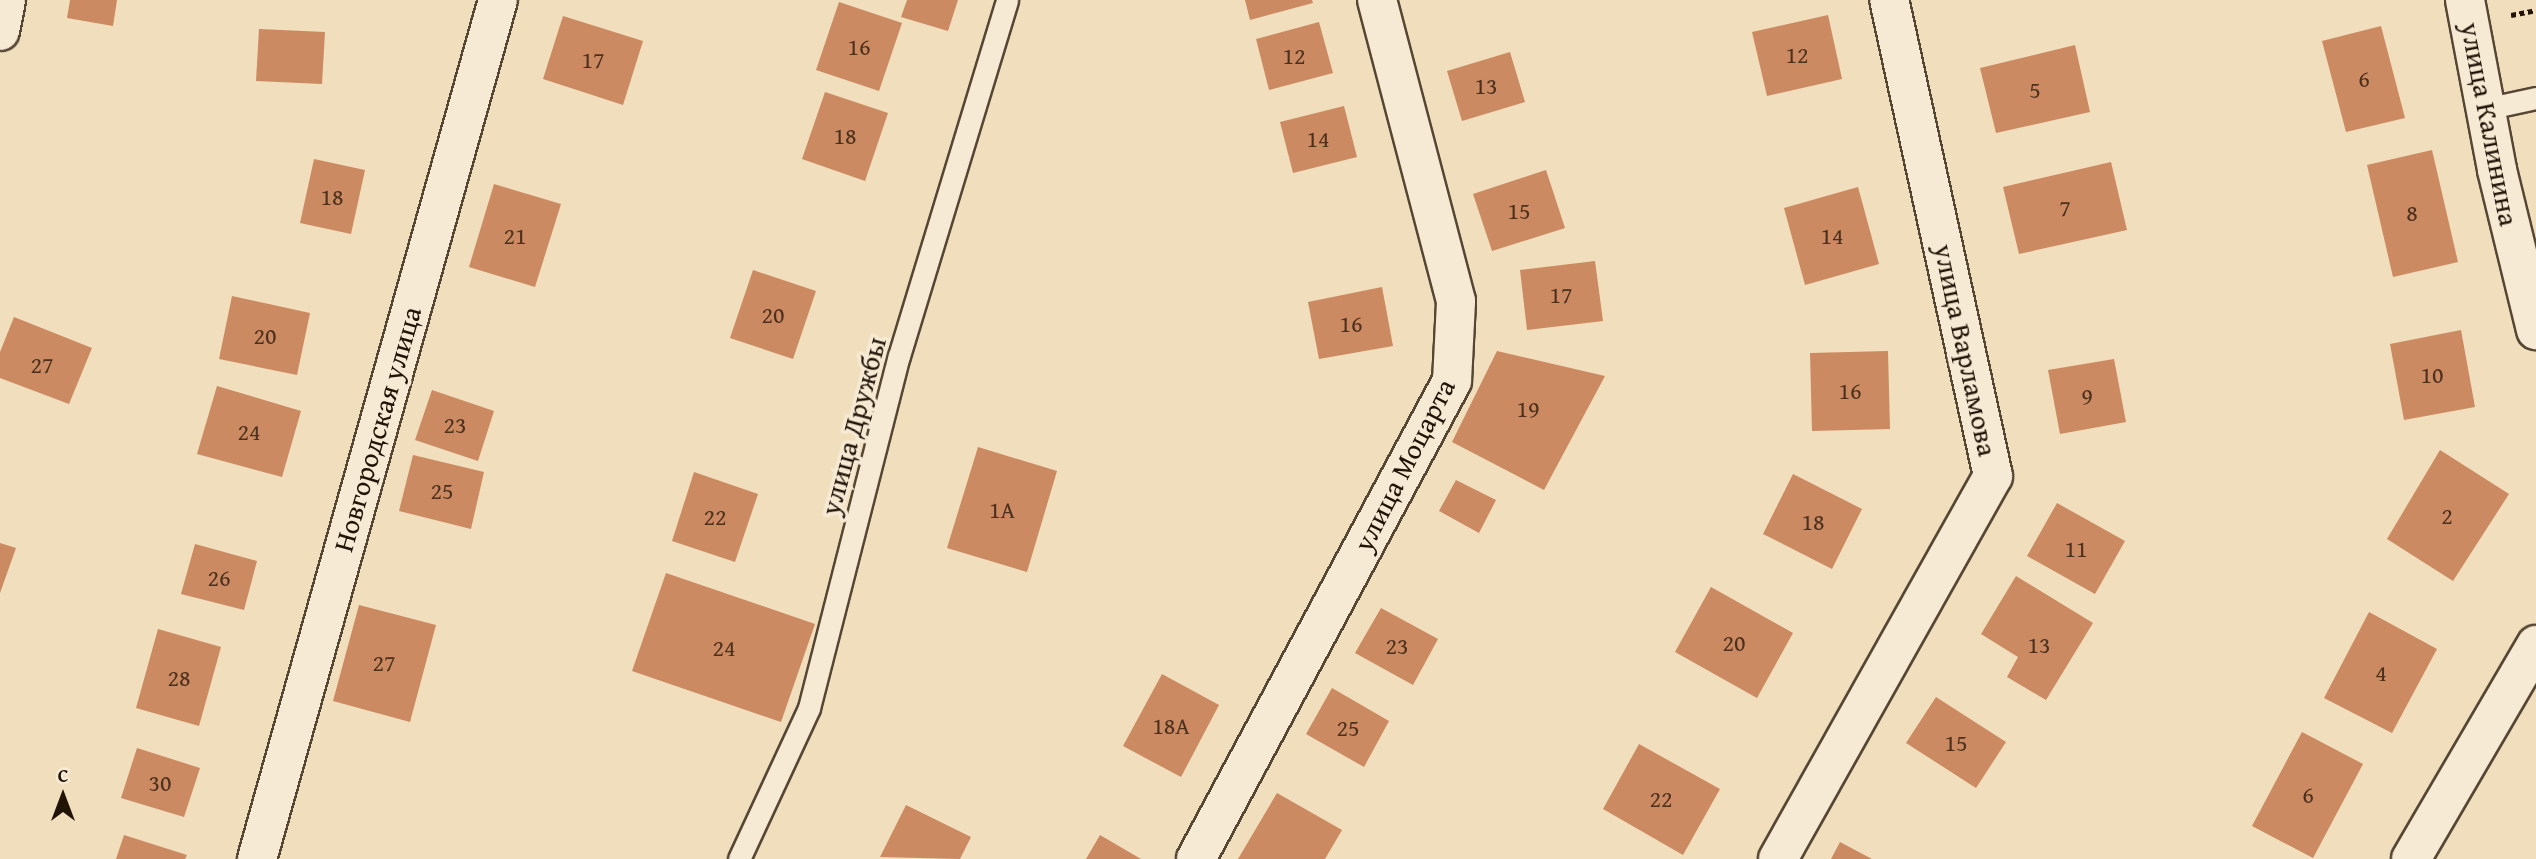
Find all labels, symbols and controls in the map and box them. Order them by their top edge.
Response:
street label: улица Калинина [2454,19,2526,229]
house number: 16 [847,33,871,61]
house number: 12 [1785,41,1809,69]
house number: 12 [1282,42,1306,70]
house number: 17 [581,46,605,74]
house number: 6 [2358,65,2370,93]
house number: 13 [1474,72,1498,100]
house number: 5 [2029,76,2041,104]
house number: 18 [833,122,857,150]
house number: 14 [1306,125,1330,153]
house number: 18 [320,183,344,211]
house number: 7 [2059,194,2071,222]
house number: 15 [1507,197,1531,225]
house number: 8 [2406,199,2418,227]
house number: 21 [503,222,527,250]
house number: 14 [1820,222,1844,250]
street label: улица Варламова [1927,241,2005,459]
house number: 17 [1549,281,1573,309]
house number: 20 [761,301,785,329]
street label: Новгородская улица [326,302,428,556]
house number: 16 [1339,310,1363,338]
house number: 20 [253,322,277,350]
street label: улица Дружбы [813,333,893,519]
house number: 27 [30,351,54,379]
house number: 10 [2420,361,2444,389]
street label: улица Моцарта [1346,373,1462,557]
house number: 16 [1838,377,1862,405]
house number: 9 [2081,382,2093,410]
house number: 19 [1516,395,1540,423]
house number: 23 [443,411,467,439]
house number: 24 [237,418,261,446]
house number: 25 [430,477,454,505]
house number: 1А [989,496,1015,524]
house number: 2 [2441,502,2453,530]
house number: 22 [703,503,727,531]
house number: 18 [1801,508,1825,536]
house number: 11 [2064,535,2088,563]
house number: 26 [207,564,231,592]
house number: 20 [1722,629,1746,657]
house number: 13 [2027,631,2051,659]
house number: 23 [1385,632,1409,660]
house number: 24 [712,634,736,662]
house number: 27 [372,649,396,677]
house number: 4 [2375,659,2387,687]
house number: 28 [167,664,191,692]
house number: 18А [1152,712,1190,740]
house number: 25 [1336,714,1360,742]
house number: 15 [1944,729,1968,757]
north arrow [28,761,98,831]
text: С [58,761,68,789]
house number: 30 [148,769,172,797]
house number: 6 [2302,781,2314,809]
house number: 22 [1649,785,1673,813]

